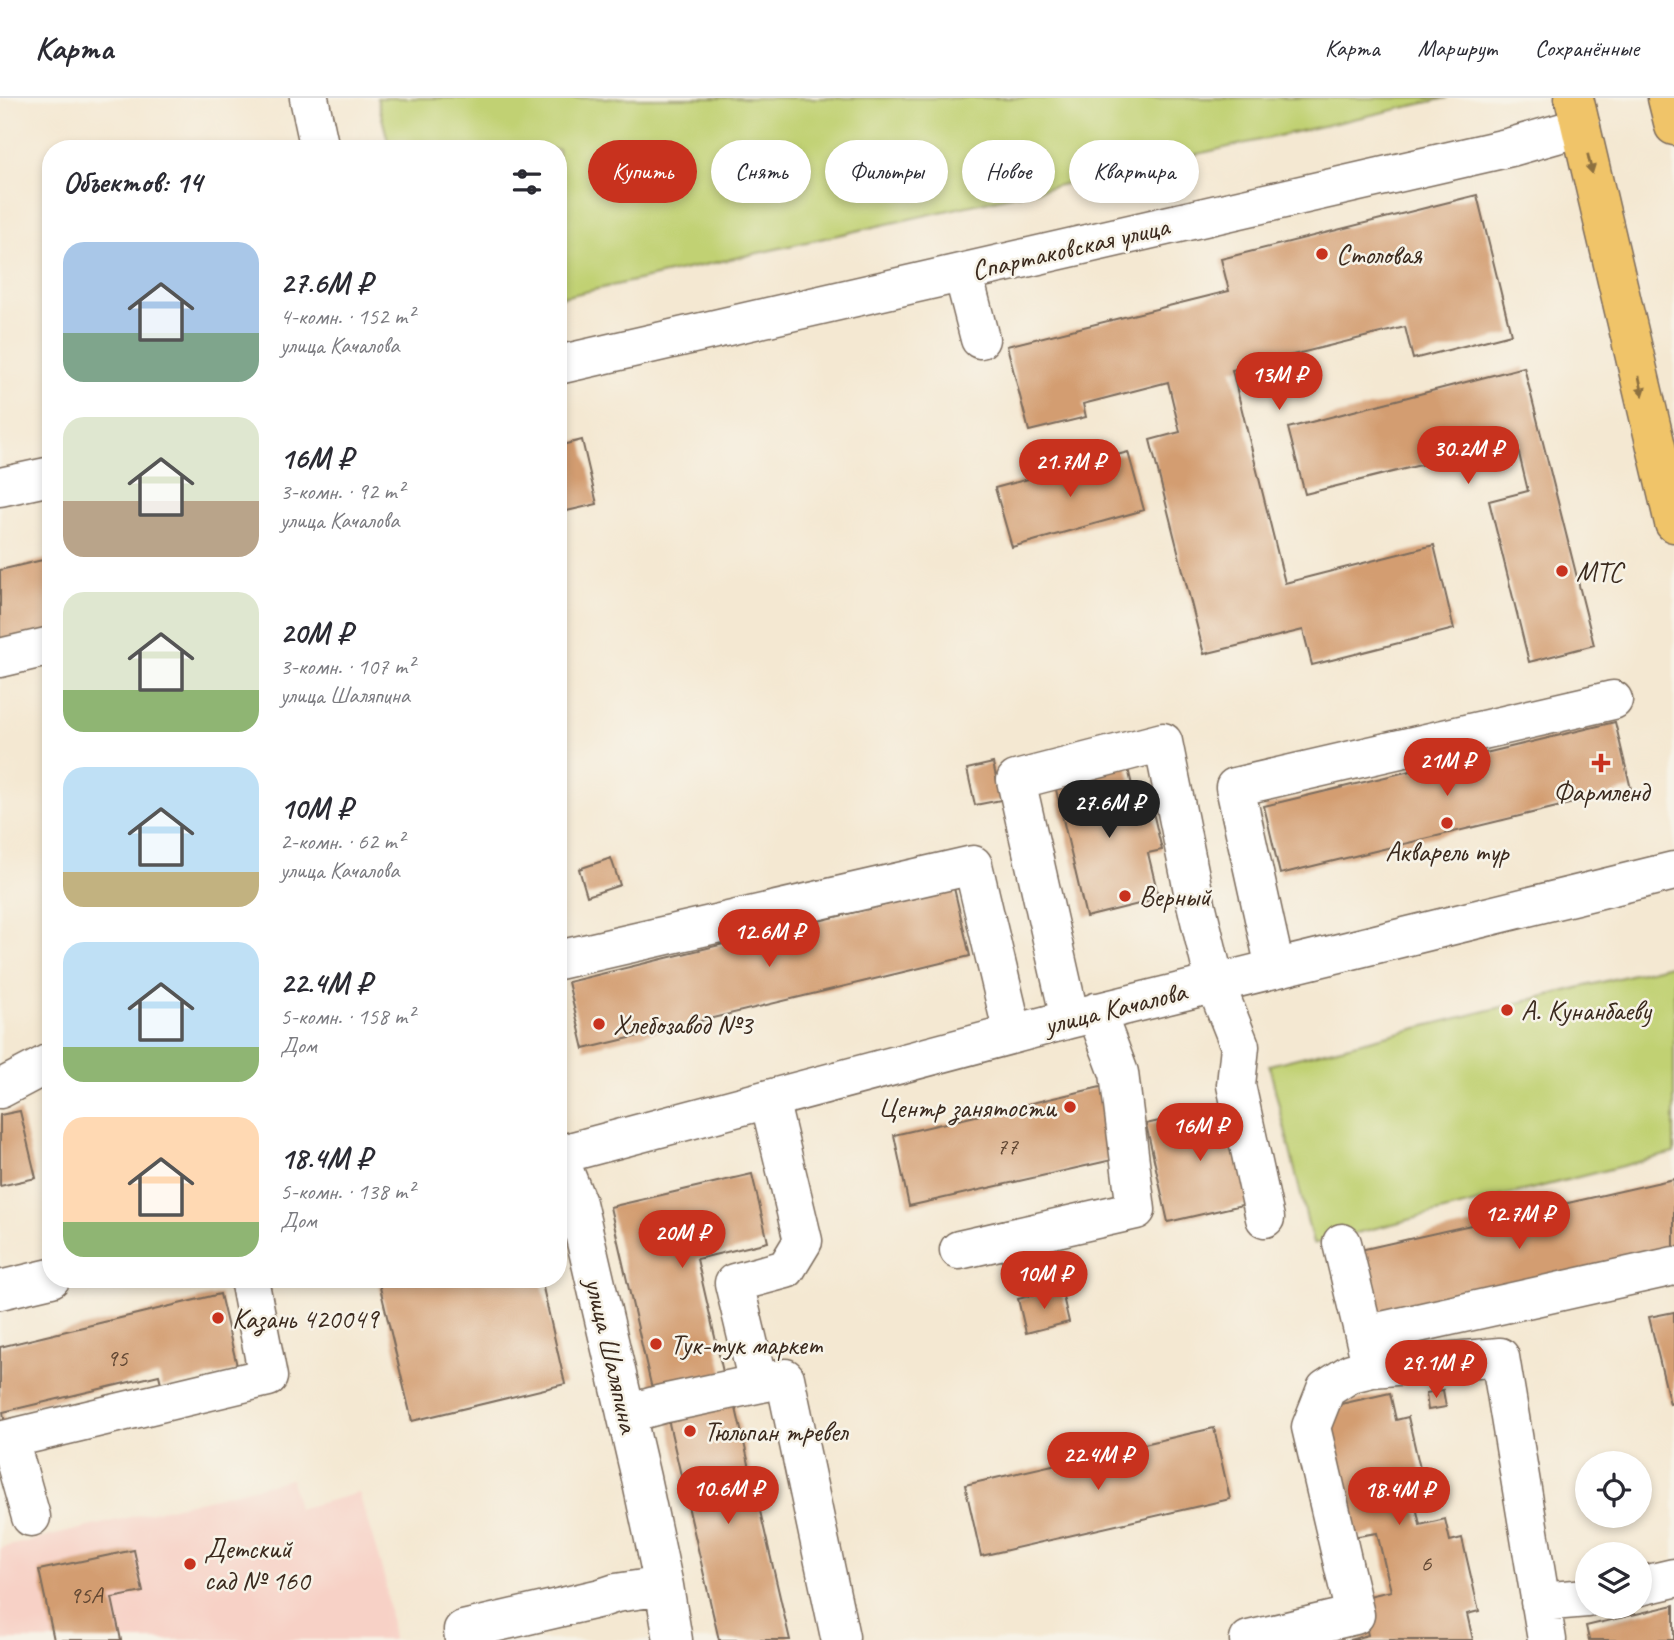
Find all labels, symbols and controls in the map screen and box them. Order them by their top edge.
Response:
text: Карта [35,27,114,69]
text: Карта [1325,33,1380,63]
text: Маршрут [1418,33,1497,63]
text: Сохранённые [1535,33,1639,63]
chip: Купить [588,140,697,203]
chip: Снять [711,140,811,203]
chip: Фильтры [825,140,948,203]
chip: Новое [962,140,1055,203]
chip: Квартира [1069,140,1199,203]
one-way arrow [1585,153,1596,175]
text: Объектов: 14 [63,163,202,201]
icon: filters [508,163,546,201]
street label: Спартаковская улица [968,208,1174,288]
place label: Столовая [1336,237,1423,272]
marker: Столовая [1314,246,1330,262]
text: 27.6M ₽ [280,264,372,302]
icon: home [119,270,203,354]
text: 4-комн. · 152 m² [280,302,414,331]
text: улица Качалова [280,331,399,360]
pin: 13M ₽ [1230,352,1328,412]
text: 13M ₽ [1252,360,1306,389]
one-way arrow [1636,375,1647,397]
pin: 30.2M ₽ [1403,426,1533,486]
text: 30.2M ₽ [1433,434,1503,463]
text: 16M ₽ [280,439,352,477]
pin: 21.7M ₽ [1005,440,1135,499]
icon: home [119,445,203,529]
text: 21.7M ₽ [1035,447,1105,476]
text: 3-комн. · 92 m² [280,477,404,506]
text: улица Качалова [280,506,399,535]
place label: МТС [1576,554,1626,589]
marker: МТС [1554,563,1570,579]
text: 20M ₽ [280,614,352,652]
icon: home [119,620,203,704]
text: 3-комн. · 107 m² [280,652,414,681]
text: улица Шаляпина [280,681,410,710]
pin: 21M ₽ [1398,738,1496,798]
text: 21M ₽ [1420,746,1474,775]
marker: Фармленд [1593,755,1609,771]
place label: Фармленд [1553,774,1652,809]
pin: 27.6M ₽ [1044,780,1174,840]
text: 27.6M ₽ [1074,788,1144,817]
text: 10M ₽ [280,789,352,827]
icon: home [119,795,203,879]
marker: Акварель тур [1439,815,1455,831]
text: 2-комн. · 62 m² [280,827,404,856]
place label: Акварель тур [1385,834,1510,869]
text: улица Качалова [280,856,399,885]
place label: Верный [1139,879,1212,914]
marker: Верный [1117,888,1133,904]
pin: 12.6M ₽ [704,910,834,969]
text: 12.6M ₽ [734,917,804,946]
text: 22.4M ₽ [280,964,371,1002]
icon: home [119,970,203,1054]
street label: улица Качалова [1038,973,1191,1043]
place label: А. Кунанбаеву [1521,993,1653,1028]
text: 5-комн. · 158 m² [280,1002,414,1031]
marker: А. Кунанбаеву [1499,1002,1515,1018]
place label: Хлебозавод №3 [613,1007,755,1042]
marker: Хлебозавод №3 [591,1016,607,1032]
text: Дом [280,1031,317,1060]
place label: Центр занятости [878,1090,1058,1126]
marker: Центр занятости [1062,1099,1078,1115]
pin: 16M ₽ [1151,1104,1249,1163]
text: 16M ₽ [1172,1111,1228,1140]
house number: 77 [996,1131,1019,1161]
text: 18.4M ₽ [280,1139,371,1177]
icon: home [119,1145,203,1229]
text: 5-комн. · 138 m² [280,1177,414,1206]
pin: 12.7M ₽ [1454,1192,1584,1251]
text: 12.7M ₽ [1484,1199,1554,1228]
text: Дом [280,1206,317,1235]
pin: 20M ₽ [633,1210,731,1270]
text: 20M ₽ [655,1218,709,1247]
pin: 10M ₽ [995,1252,1093,1311]
text: 10M ₽ [1017,1259,1071,1288]
street label: улица Шаляпина [577,1272,647,1438]
place label: Казань 420049 [232,1301,381,1337]
marker: Казань 420049 [210,1310,226,1326]
place label: Тук-тук маркет [670,1327,824,1362]
marker: Тук-тук маркет [648,1336,664,1352]
pin: 29.1M ₽ [1371,1340,1501,1400]
house number: 95 [106,1343,129,1373]
text: 29.1M ₽ [1401,1348,1471,1377]
place label: Тюльпан тревел [704,1414,849,1449]
marker: Тюльпан тревел [682,1423,698,1439]
pin: 22.4M ₽ [1033,1432,1163,1492]
text: 22.4M ₽ [1063,1440,1133,1469]
map controls [1575,1451,1652,1619]
button: locate [1575,1451,1652,1528]
pin: 10.6M ₽ [663,1466,793,1526]
pin: 18.4M ₽ [1334,1468,1464,1527]
text: 10.6M ₽ [693,1474,763,1503]
text: 18.4M ₽ [1364,1475,1434,1504]
place label: Детский сад № 160 [204,1531,312,1598]
button: layers [1575,1542,1652,1619]
house number: 6 [1421,1548,1433,1578]
marker: Детский сад № 160 [182,1556,198,1572]
house number: 95А [69,1580,104,1610]

